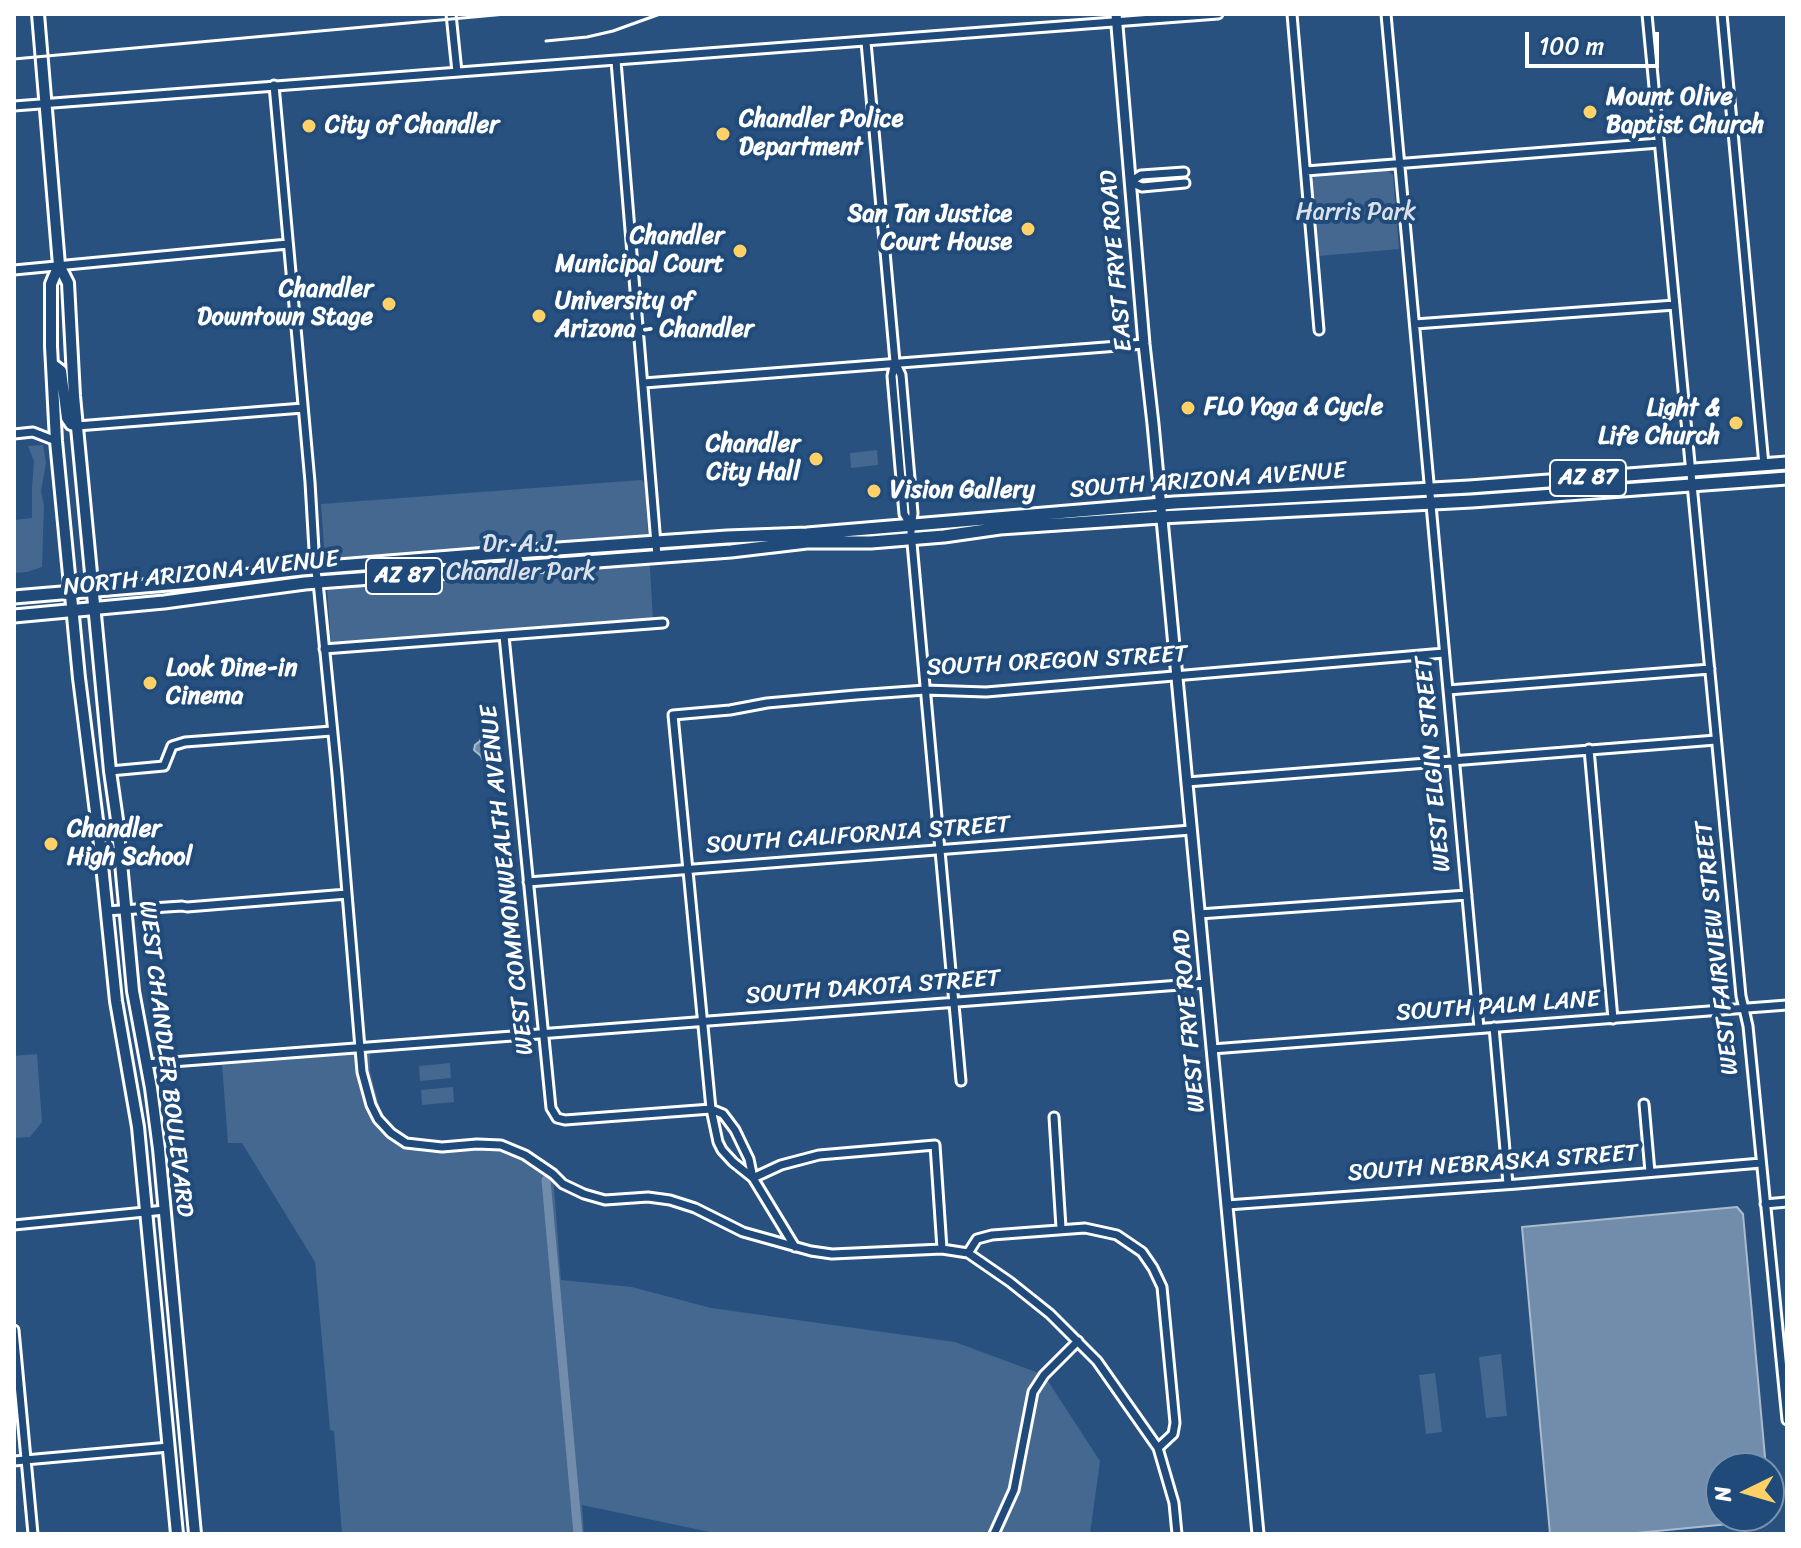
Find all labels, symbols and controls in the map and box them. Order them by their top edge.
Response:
scale bar [1529,16,1663,66]
text: 100 m [1539,25,1604,67]
place label: Mount Olive Baptist Church [1606,84,1764,140]
marker: Mount Olive Baptist Church [1581,103,1599,121]
place label: Chandler Police Department [739,106,903,162]
place label: City of Chandler [325,112,499,140]
marker: City of Chandler [300,117,318,135]
marker: Chandler Police Department [714,125,732,143]
street label: EAST FRYE ROAD [1095,169,1139,353]
park label: Harris Park [1296,199,1416,227]
place label: San Tan Justice Court House [847,201,1012,257]
marker: San Tan Justice Court House [1019,220,1037,238]
place label: Chandler Municipal Court [555,223,724,279]
marker: Chandler Municipal Court [731,242,749,260]
place label: Chandler Downtown Stage [197,276,373,332]
place label: University of Arizona - Chandler [555,288,754,344]
marker: Chandler Downtown Stage [380,295,398,313]
marker: University of Arizona - Chandler [530,307,548,325]
place label: FLO Yoga & Cycle [1204,394,1383,422]
place label: Light & Life Church [1598,395,1720,451]
marker: FLO Yoga & Cycle [1179,399,1197,417]
marker: Light & Life Church [1727,414,1745,432]
place label: Chandler City Hall [706,431,800,487]
marker: Chandler City Hall [807,450,825,468]
street label: SOUTH ARIZONA AVENUE [1069,457,1347,505]
road number: AZ 87 [1550,460,1626,496]
place label: Vision Gallery [890,477,1035,505]
marker: Vision Gallery [865,482,883,500]
park label: Dr. A.J. Chandler Park [446,531,596,587]
street label: NORTH ARIZONA AVENUE [62,545,340,603]
road number: AZ 87 [366,558,442,594]
street label: SOUTH OREGON STREET [926,641,1188,683]
place label: Look Dine-in Cinema [166,655,297,711]
street label: WEST ELGIN STREET [1410,655,1458,873]
marker: Look Dine-in Cinema [141,674,159,692]
street label: WEST COMMONWEALTH AVENUE [475,703,541,1057]
street label: SOUTH CALIFORNIA STREET [705,811,1011,861]
place label: Chandler High School [67,816,192,872]
street label: WEST FAIRVIEW STREET [1690,819,1746,1077]
marker: Chandler High School [42,835,60,853]
street label: WEST CHANDLER BOULEVARD [131,899,199,1219]
street label: WEST FRYE ROAD [1168,928,1212,1114]
street label: SOUTH DAKOTA STREET [745,965,1001,1011]
street label: SOUTH PALM LANE [1395,986,1601,1028]
street label: SOUTH NEBRASKA STREET [1347,1139,1639,1189]
north arrow [1705,1452,1785,1532]
text: N [1702,1485,1743,1503]

